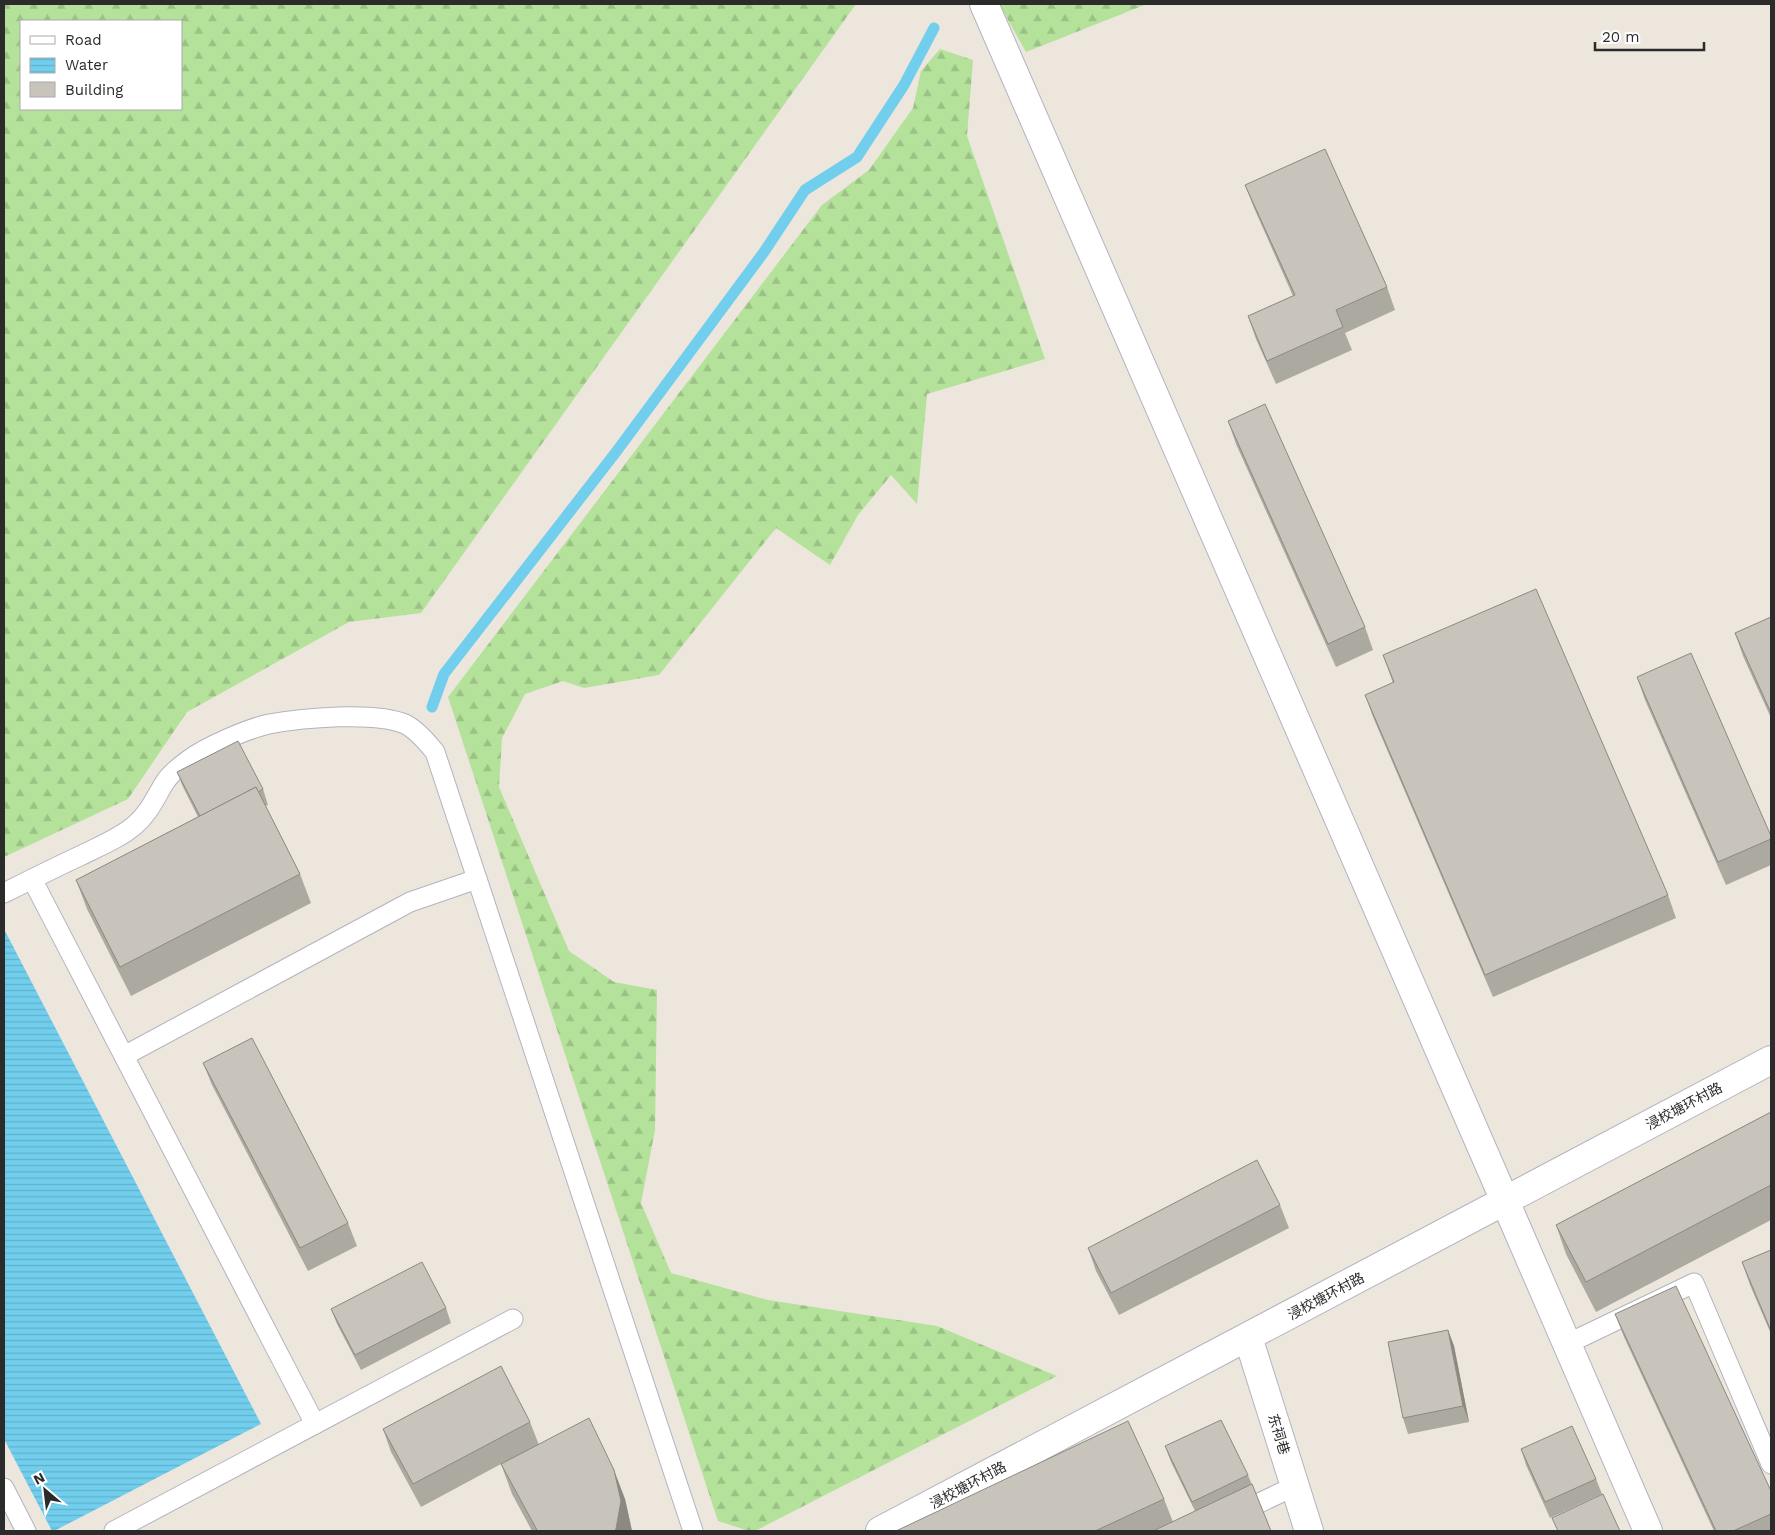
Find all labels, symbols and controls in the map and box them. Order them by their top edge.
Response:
legend [20,20,182,110]
scale bar [1595,20,1704,52]
text: 20 m [1602,28,1640,46]
text: Road [65,31,102,49]
text: Water [65,56,108,74]
text: Building [65,81,123,99]
street label: 浸校塘环村路 [1643,1079,1725,1133]
street label: 浸校塘环村路 [1285,1269,1367,1323]
street label: 东祠巷 [1265,1412,1293,1456]
street label: 浸校塘环村路 [927,1458,1009,1512]
north arrow [20,1465,70,1515]
text: N [31,1469,47,1488]

